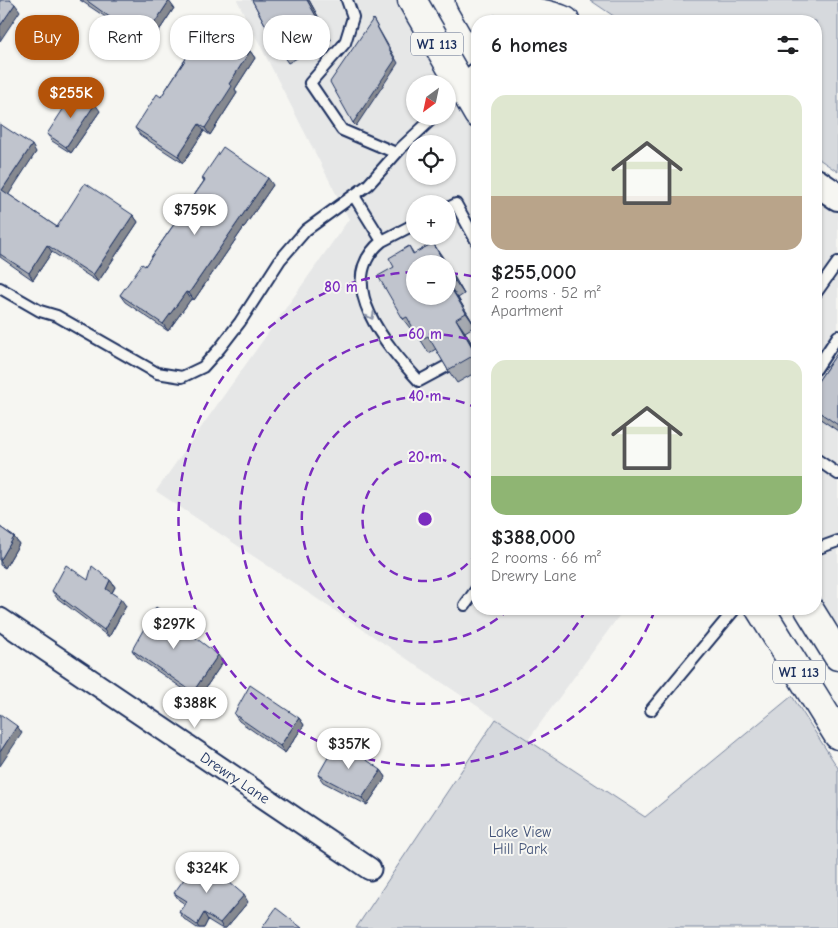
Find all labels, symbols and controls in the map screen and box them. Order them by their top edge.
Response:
chip: Buy [15,15,79,60]
chip: Rent [89,15,160,60]
chip: Filters [170,15,253,60]
chip: New [263,15,330,60]
icon: filters [774,31,802,59]
road number: WI 113 [411,33,463,56]
text: 6 homes [491,33,567,57]
north arrow [406,75,456,125]
map controls [406,75,456,305]
pin: $255K [36,76,106,119]
text: $255K [49,84,93,102]
icon: home [602,128,692,218]
button: locate [406,135,456,185]
pin: $759K [160,194,230,236]
button: + [406,195,456,245]
text: $759K [174,201,216,219]
button: − [406,255,456,305]
text: $255,000 [491,260,576,284]
text: 80 m [324,278,358,296]
text: 2 rooms · 52 m² [491,284,601,302]
text: Apartment [491,302,563,320]
one-way arrow [365,311,375,320]
text: 60 m [408,325,442,343]
text: 40 m [409,387,442,405]
icon: home [602,393,692,483]
text: 20 m [408,448,442,466]
centre of rings [416,510,434,528]
text: $388,000 [491,525,576,549]
text: 2 rooms · 66 m² [491,549,601,567]
text: Drewry Lane [491,567,576,585]
pin: $297K [139,608,209,650]
text: $297K [153,615,195,633]
road number: WI 113 [773,660,825,684]
pin: $388K [160,686,230,729]
text: $388K [174,694,216,712]
pin: $357K [314,728,384,770]
text: $357K [328,735,370,753]
street label: Drewry Lane [197,748,274,808]
park label: Lake View Hill Park [489,823,551,858]
pin: $324K [172,852,242,894]
text: $324K [186,859,228,877]

